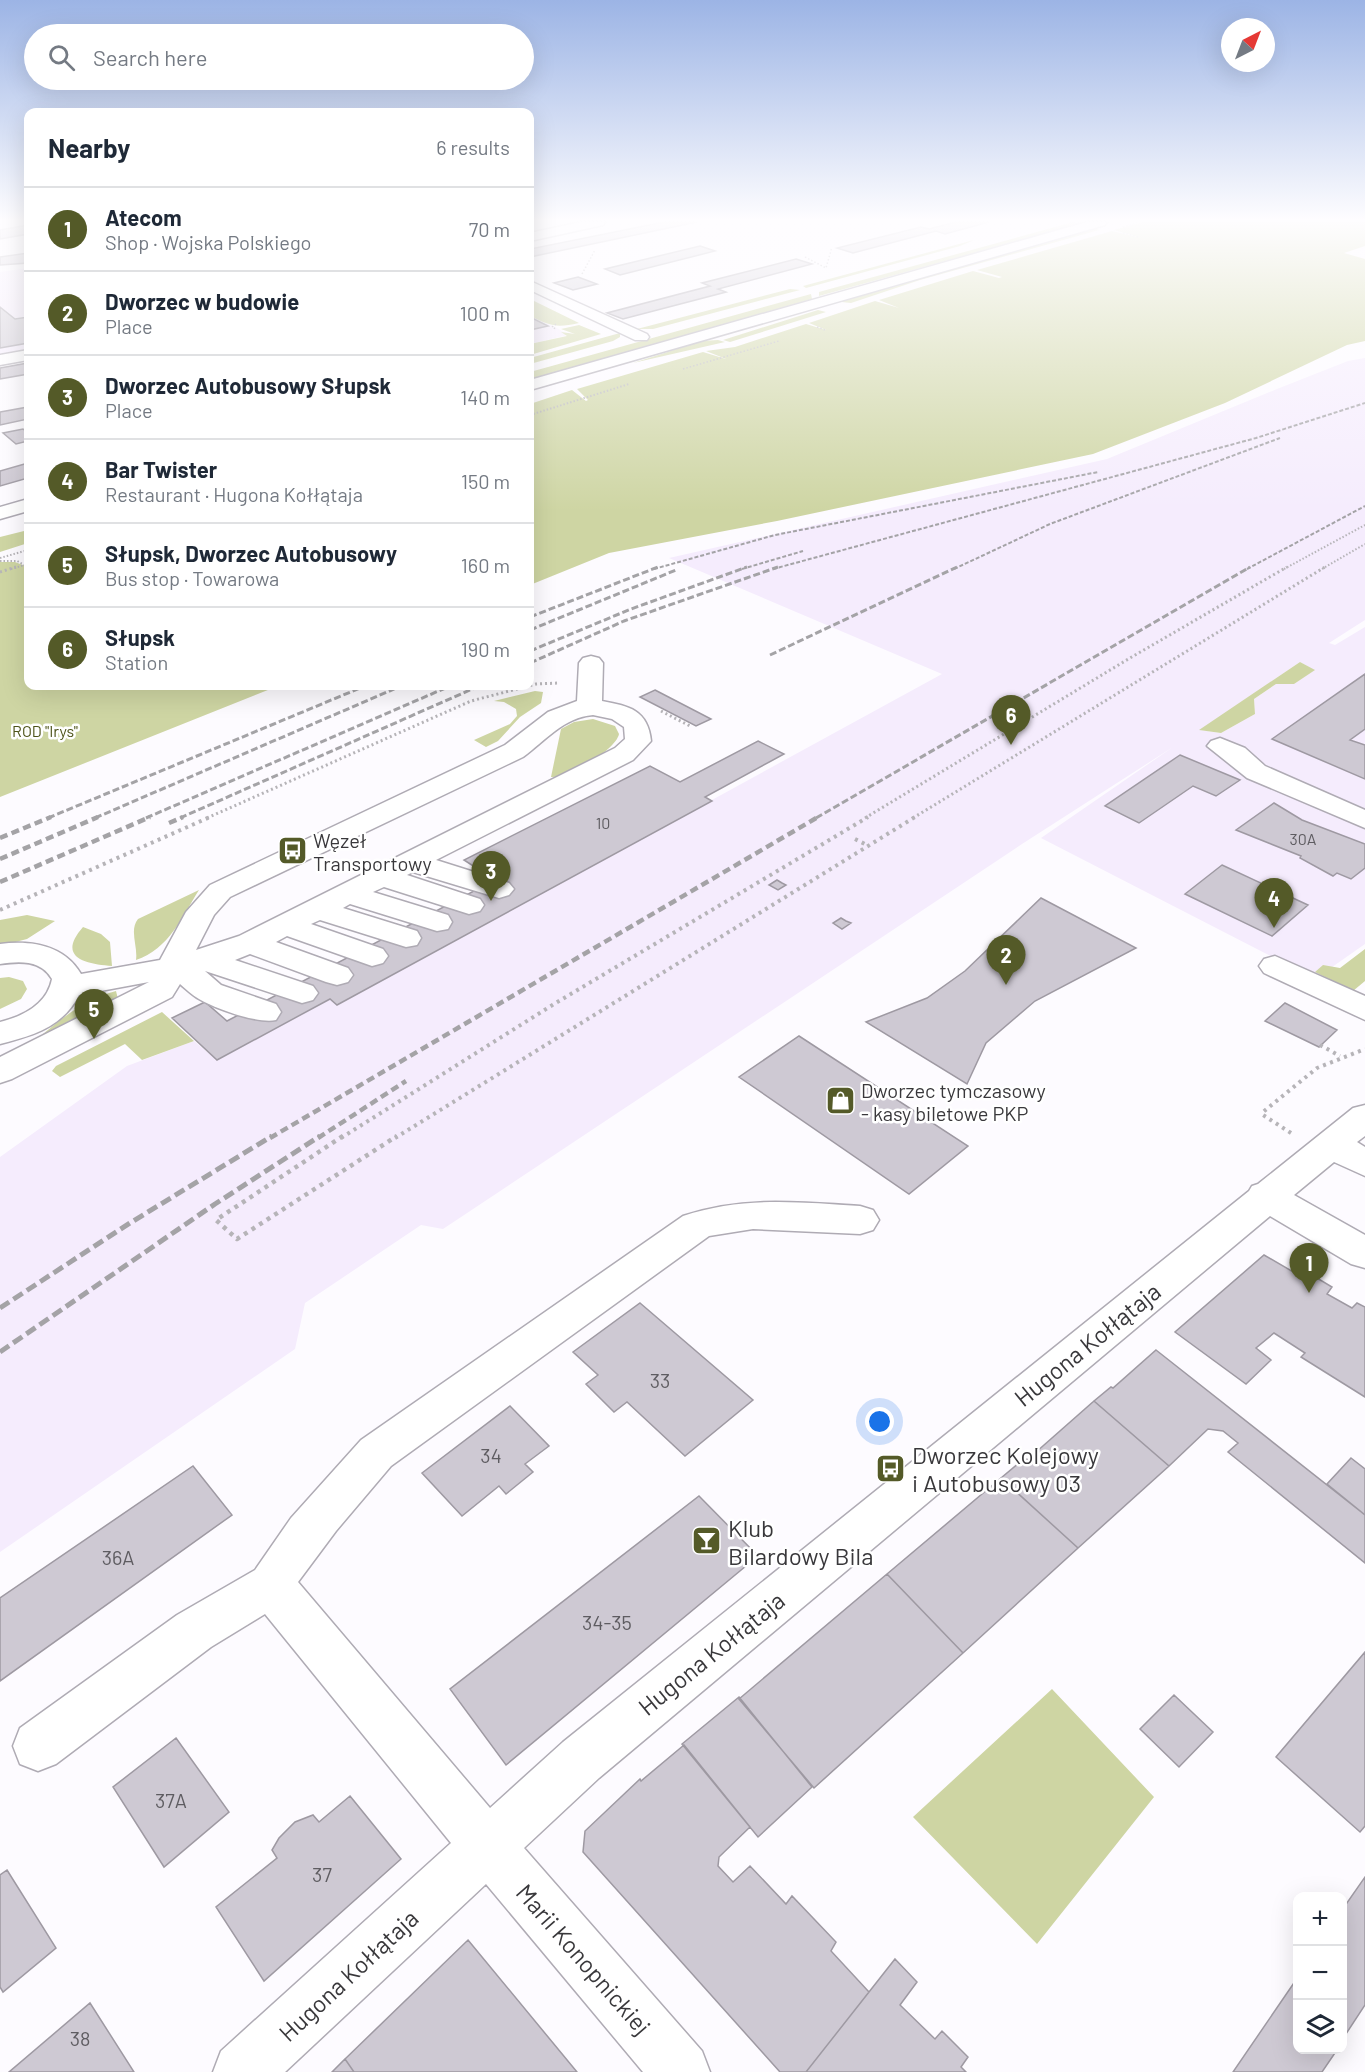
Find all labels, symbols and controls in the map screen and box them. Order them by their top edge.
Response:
north arrow [1221,18,1275,72]
search box [24,24,534,90]
icon: search [45,41,78,74]
text: Search here [93,44,207,70]
text: Nearby [48,132,130,163]
text: 6 results [436,135,510,159]
text: Atecom [105,204,182,230]
text: 1 [64,217,71,241]
text: 70 m [469,217,510,241]
text: Shop · Wojska Polskiego [105,230,312,254]
text: Dworzec w budowie [105,288,299,314]
text: 2 [62,301,73,325]
text: 100 m [460,301,510,325]
text: Place [105,314,153,338]
text: Dworzec Autobusowy Słupsk [105,372,391,398]
text: 3 [62,385,73,409]
text: 140 m [460,385,510,409]
text: Place [105,398,153,422]
text: Bar Twister [105,456,217,482]
text: 4 [61,469,74,493]
text: 150 m [461,469,510,493]
text: Restaurant · Hugona Kołłątaja [105,482,363,506]
text: Słupsk, Dworzec Autobusowy [105,540,397,566]
text: 5 [62,553,73,577]
text: 160 m [461,553,510,577]
text: Bus stop · Towarowa [105,566,279,590]
text: Słupsk [105,624,175,650]
text: 6 [62,637,73,661]
text: 190 m [461,637,510,661]
text: Station [105,650,168,674]
pin: 6 [992,696,1030,745]
park label: ROD "Irys" [12,721,78,740]
house number: 10 [596,813,610,832]
place label: Węzeł Transportowy [313,828,432,875]
house number: 30A [1290,829,1317,848]
bus stop icon: Węzeł Transportowy [276,835,308,867]
pin: 3 [472,852,510,901]
pin: 4 [1254,878,1294,928]
pin: 2 [986,936,1026,985]
pin: 5 [74,990,113,1039]
place label: Dworzec tymczasowy - kasy biletowe PKP [861,1078,1046,1125]
shop icon: Dworzec tymczasowy - kasy biletowe PKP [824,1085,856,1117]
pin: 1 [1290,1244,1328,1293]
street label: Hugona Kołłątaja [1008,1276,1166,1412]
house number: 33 [650,1368,670,1392]
your location [865,1407,894,1436]
place label: Dworzec Kolejowy i Autobusowy 03 [912,1440,1099,1497]
house number: 34 [480,1443,502,1467]
bus stop icon: Dworzec Kolejowy i Autobusowy 03 [875,1452,907,1484]
place label: Klub Bilardowy Bila [728,1513,873,1570]
bar icon: Klub Bilardowy Bila [691,1525,723,1557]
house number: 36A [102,1545,134,1569]
street label: Hugona Kołłątaja [632,1585,790,1721]
house number: 34-35 [582,1610,632,1634]
house number: 37A [155,1788,187,1812]
house number: 37 [312,1862,332,1886]
street label: Marii Konopnickiej [511,1878,657,2040]
map controls [1293,1892,1347,2054]
button: + [1293,1892,1347,1946]
street label: Hugona Kołłątaja [272,1903,424,2047]
button: − [1293,1946,1347,2000]
button: layers [1293,2000,1347,2054]
house number: 38 [70,2026,90,2050]

